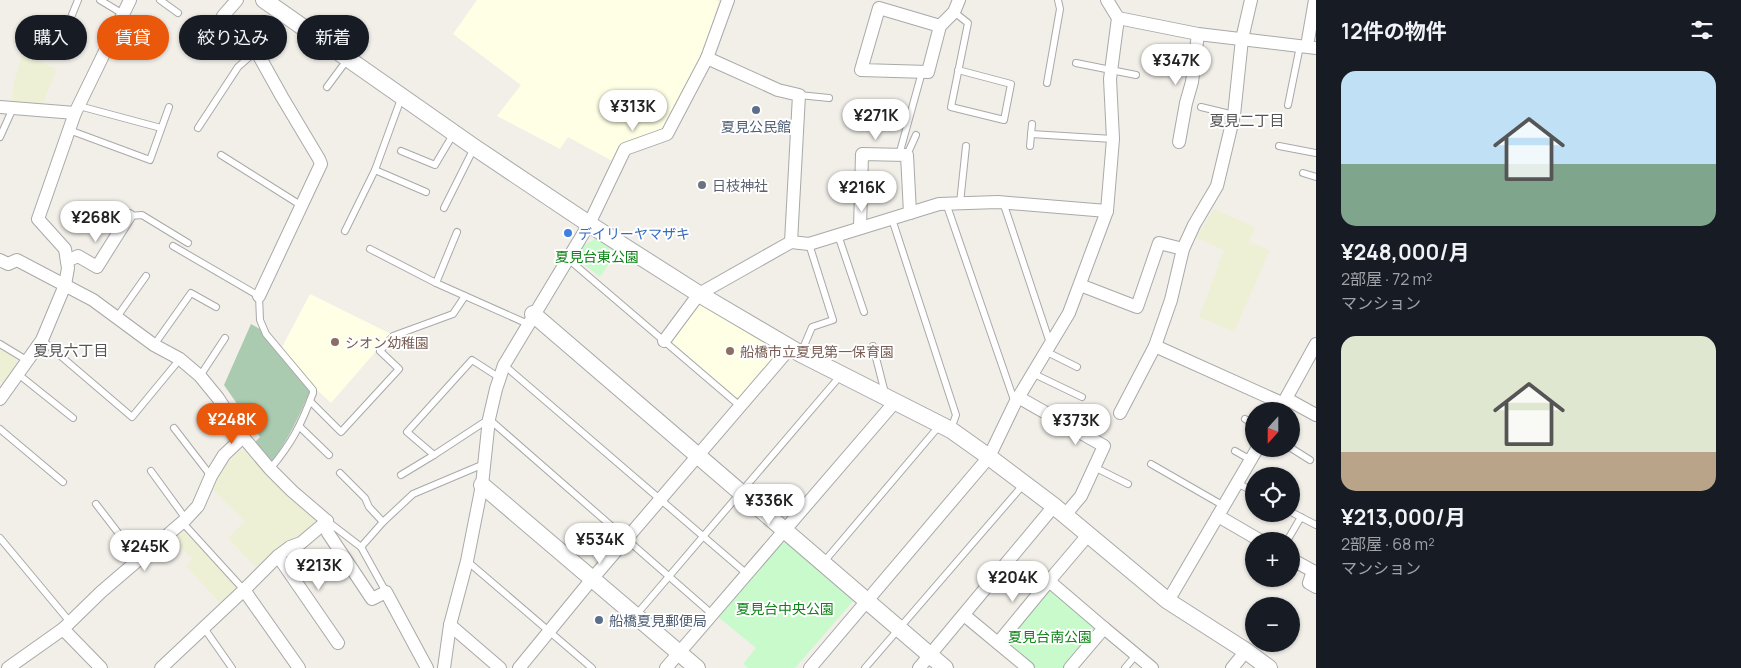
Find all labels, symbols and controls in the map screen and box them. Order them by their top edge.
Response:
chip: 購入 [15,15,87,60]
chip: 賃貸 [97,15,169,60]
chip: 絞り込み [179,15,287,60]
chip: 新着 [297,15,369,60]
icon: filters [1688,16,1716,44]
text: 12件の物件 [1341,17,1447,45]
pin: ¥347K [1141,44,1211,86]
text: ¥347K [1152,49,1200,71]
pin: ¥313K [598,90,668,132]
text: ¥313K [610,95,656,117]
pin: ¥271K [841,98,911,141]
marker: 夏見公民館 [750,104,762,116]
text: ¥271K [853,104,899,126]
icon: home [1484,104,1574,194]
district label: 夏見二丁目 [1209,110,1285,131]
place label: 夏見公民館 [721,117,791,136]
pin: ¥216K [827,170,897,213]
place label: 日枝神社 [712,176,768,195]
text: ¥216K [839,176,885,198]
marker: 日枝神社 [696,179,708,191]
pin: ¥268K [61,200,131,243]
text: ¥268K [71,206,121,228]
place label: デイリーヤマザキ [578,224,690,243]
marker: デイリーヤマザキ [562,227,574,239]
text: ¥248,000/月 [1341,238,1470,266]
park label: 夏見台東公園 [555,247,639,266]
text: 2部屋 · 72 m² [1341,268,1432,290]
text: マンション [1341,292,1421,314]
place label: シオン幼稚園 [345,333,429,352]
marker: シオン幼稚園 [329,336,341,348]
district label: 夏見六丁目 [33,340,109,361]
place label: 船橋市立夏見第一保育園 [740,342,894,361]
marker: 船橋市立夏見第一保育園 [724,345,736,357]
icon: home [1484,369,1574,459]
pin: ¥248K [197,402,267,445]
north arrow [1245,402,1300,458]
map controls [1245,402,1300,652]
pin: ¥373K [1041,404,1111,446]
text: ¥248K [208,408,256,430]
text: ¥373K [1052,409,1100,431]
button: locate [1245,467,1300,522]
pin: ¥336K [734,484,804,526]
text: ¥336K [745,489,793,511]
text: ¥213,000/月 [1341,503,1466,531]
pin: ¥534K [565,522,635,565]
text: ¥534K [576,528,624,550]
pin: ¥245K [110,530,180,572]
button: + [1245,532,1300,587]
text: 2部屋 · 68 m² [1341,533,1435,555]
text: ¥245K [121,535,169,557]
pin: ¥213K [284,548,354,591]
text: ¥213K [296,554,342,576]
text: マンション [1341,557,1421,579]
pin: ¥204K [978,560,1048,603]
text: ¥204K [988,566,1038,588]
button: − [1245,597,1300,652]
park label: 夏見台中央公園 [736,599,834,618]
place label: 船橋夏見郵便局 [609,611,707,630]
marker: 船橋夏見郵便局 [593,614,605,626]
park label: 夏見台南公園 [1008,627,1092,646]

